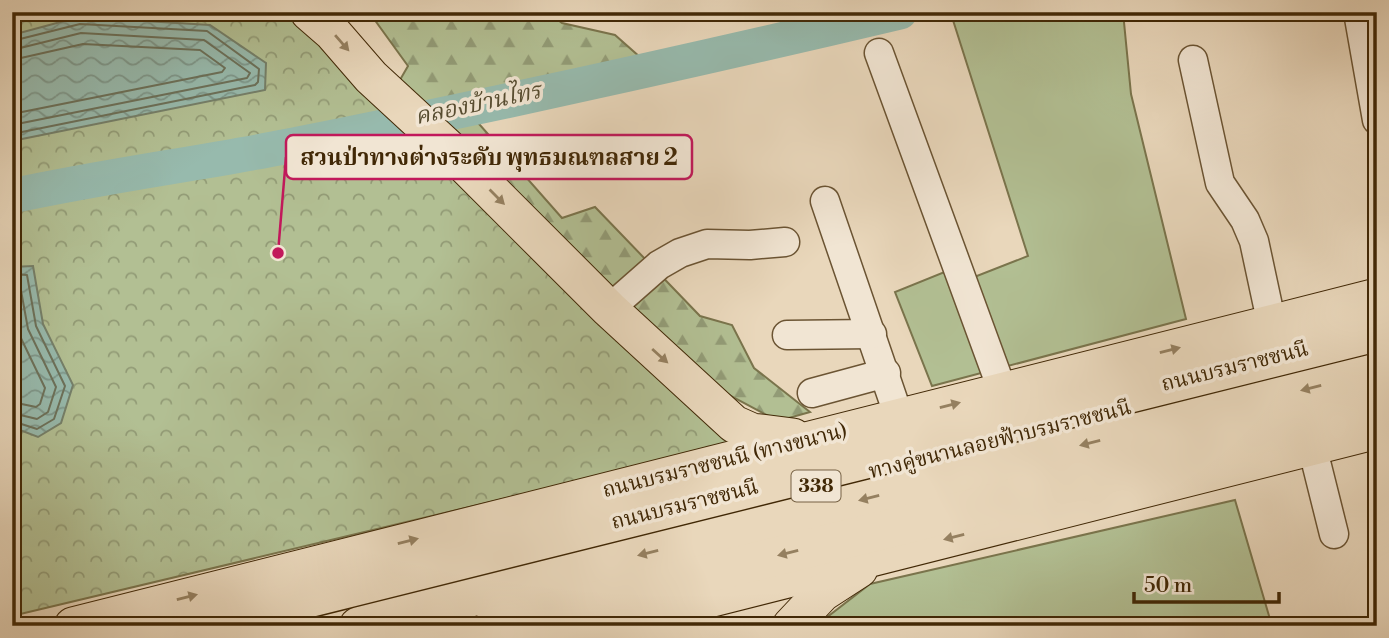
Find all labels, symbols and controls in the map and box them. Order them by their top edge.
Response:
one-way arrow [333,34,349,51]
water label: คลองบ้านไทร [412,73,546,131]
callout: สวนป่าทางต่างระดับ พุทธมณฑลสาย 2 [286,135,692,179]
text: สวนป่าทางต่างระดับ พุทธมณฑลสาย 2 [300,144,678,172]
one-way arrow [489,189,505,205]
street label: ถนนบรมราชชนนี [1159,336,1311,398]
one-way arrow [1159,344,1181,355]
one-way arrow [651,347,668,363]
one-way arrow [1299,383,1321,394]
street label: ทางคู่ขนานลอยฟ้าบรมราชชนนี [866,395,1134,485]
one-way arrow [939,399,961,410]
street label: ถนนบรมราชชนนี (ทางขนาน) [600,418,850,504]
one-way arrow [1079,438,1101,449]
road number: 338 [792,471,840,502]
street label: ถนนบรมราชชนนี [609,475,761,535]
one-way arrow [858,493,880,504]
one-way arrow [943,532,965,543]
one-way arrow [397,535,419,546]
one-way arrow [637,548,659,559]
one-way arrow [777,548,799,559]
scale bar [1134,561,1279,605]
text: 50 m [1144,573,1192,599]
one-way arrow [176,591,198,602]

